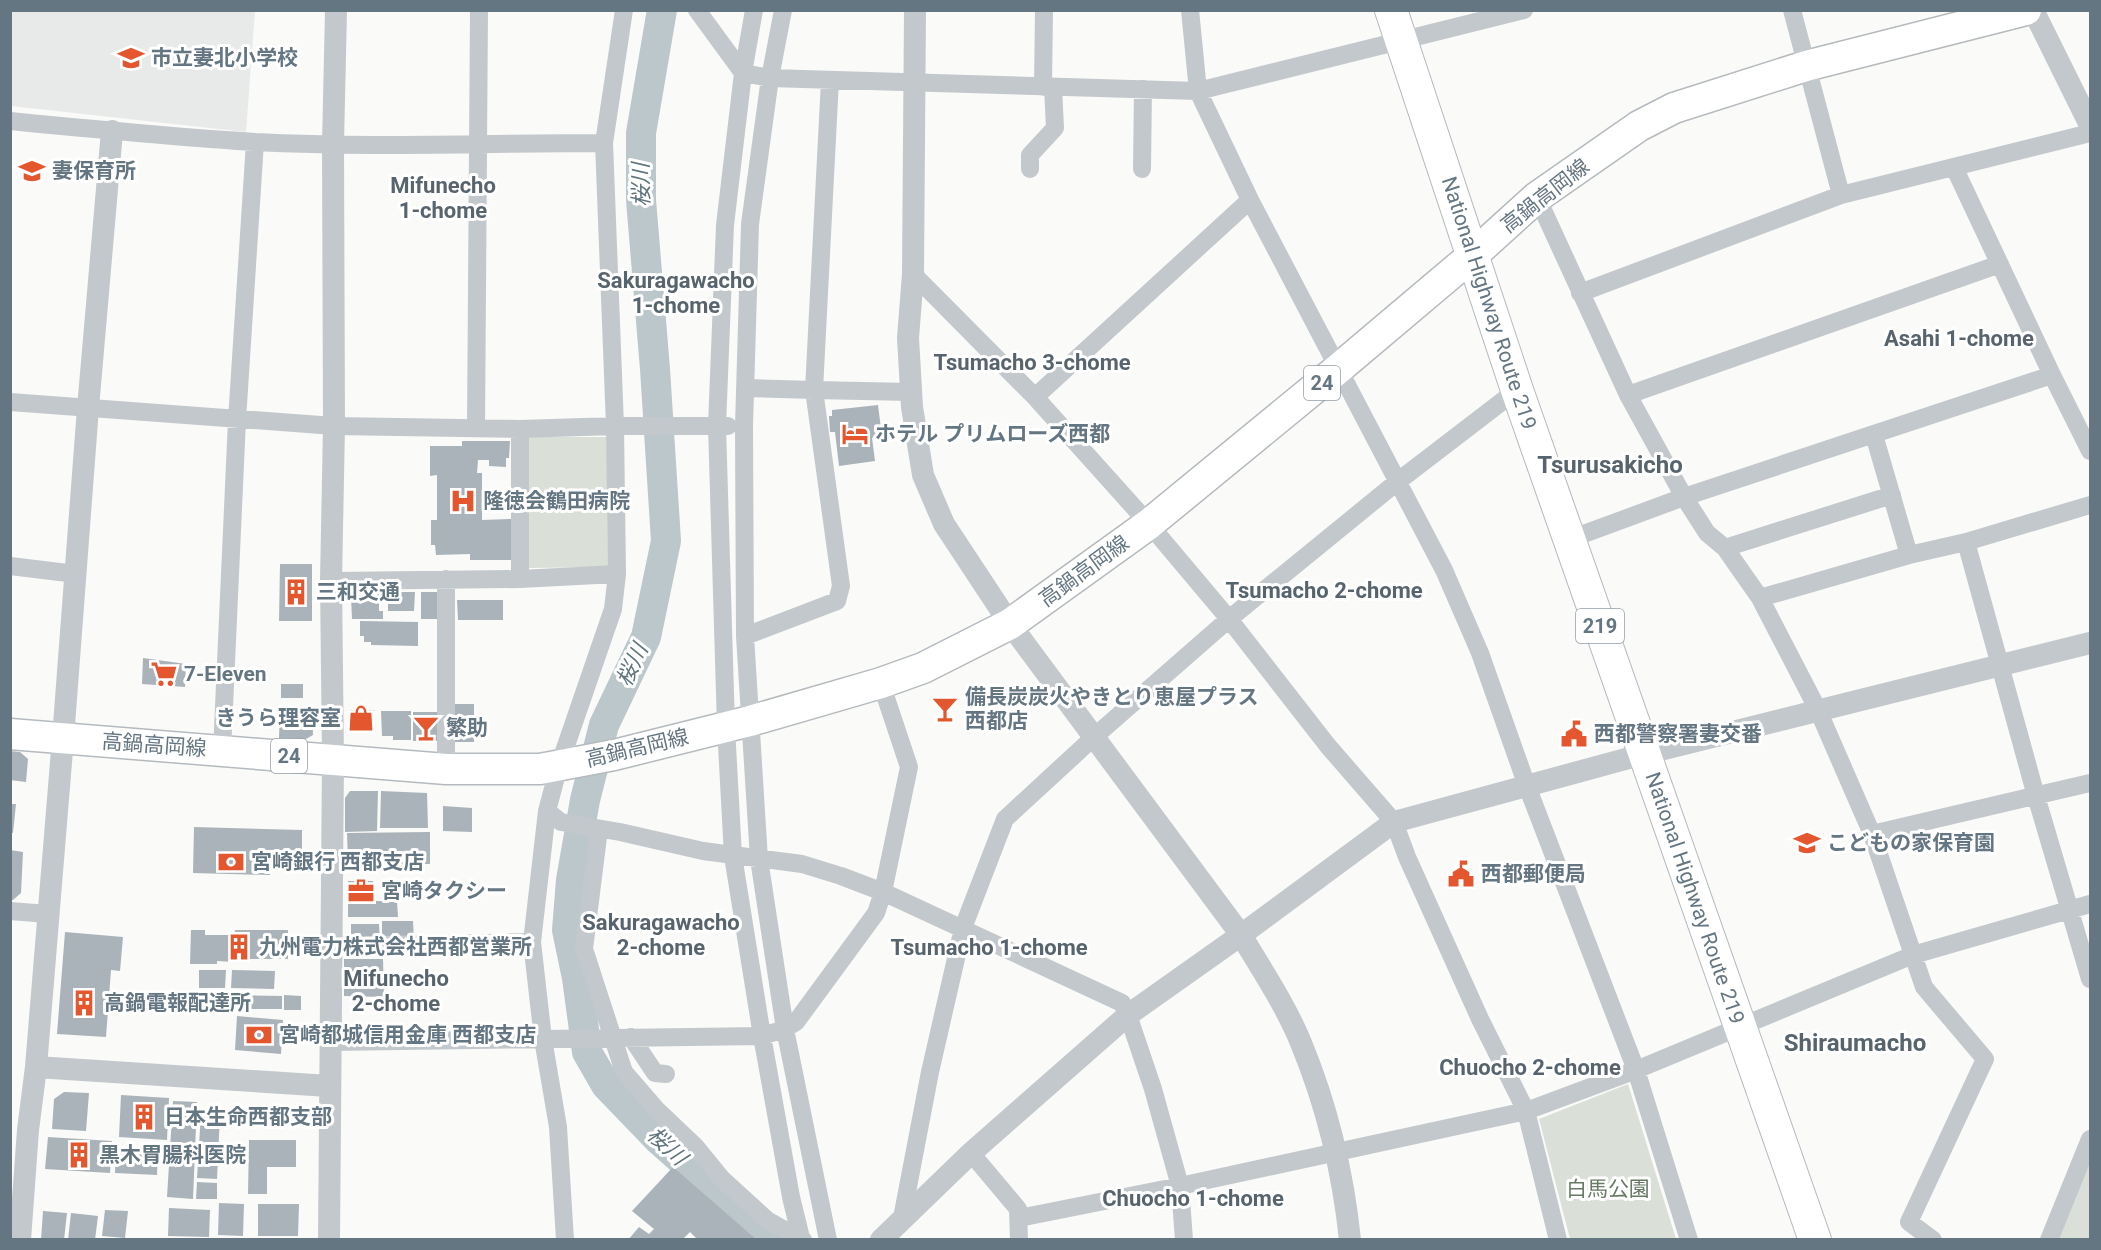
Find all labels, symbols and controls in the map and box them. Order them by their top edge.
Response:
school or university icon: 市立妻北小学校 [116,43,146,73]
place label: 市立妻北小学校 [151,46,298,70]
street label: 高鍋高岡線 [1496,154,1594,238]
school or university icon: 妻保育所 [17,156,47,186]
place label: 妻保育所 [52,159,136,183]
water label: 桜川 [628,161,654,207]
district label: Mifunecho 1-chome [390,173,496,223]
street label: National Highway Route 219 [1437,174,1541,432]
district label: Sakuragawacho 1-chome [597,268,755,318]
district label: Asahi 1-chome [1884,326,2034,351]
district label: Tsumacho 3-chome [933,350,1131,375]
road number: 24 [1304,366,1340,400]
hotel icon: ホテル プリムローズ西都 [840,419,870,449]
place label: ホテル プリムローズ西都 [875,422,1110,446]
district label: Tsurusakicho [1537,451,1683,479]
hospital icon: 隆徳会鶴田病院 [448,486,478,516]
place label: 隆徳会鶴田病院 [483,489,630,513]
street label: 高鍋高岡線 [1034,530,1134,612]
building icon: 三和交通 [281,577,311,607]
district label: Tsumacho 2-chome [1225,578,1423,603]
place label: 三和交通 [316,580,400,604]
road number: 219 [1576,609,1624,643]
water label: 桜川 [611,638,653,690]
supermarket icon: 7-Eleven [149,659,179,689]
place label: 7-Eleven [184,662,267,686]
place label: 備長炭炭火やきとり恵屋プラス 西都店 [965,685,1259,733]
bar icon: 備長炭炭火やきとり恵屋プラス 西都店 [930,694,960,724]
shop icon: きうら理容室 [346,703,376,733]
place label: きうら理容室 [215,706,341,730]
bar icon: 繁助 [411,713,441,743]
place label: 繁助 [446,716,488,740]
public building icon: 西都警察署妻交番 [1559,719,1589,749]
place label: 西都警察署妻交番 [1594,722,1762,746]
street label: 高鍋高岡線 [583,724,691,772]
street label: 高鍋高岡線 [101,729,207,761]
road number: 24 [271,739,307,773]
street label: National Highway Route 219 [1641,769,1749,1027]
school or university icon: こどもの家保育園 [1792,828,1822,858]
place label: こどもの家保育園 [1827,831,1995,855]
bank icon: 宮崎銀行 西都支店 [216,847,246,877]
place label: 宮崎銀行 西都支店 [251,850,424,874]
public building icon: 西都郵便局 [1446,859,1476,889]
place label: 西都郵便局 [1481,862,1586,886]
office icon: 宮崎タクシー [346,876,376,906]
place label: 宮崎タクシー [381,879,507,903]
district label: Sakuragawacho 2-chome [582,910,740,960]
building icon: 九州電力株式会社西都営業所 [224,932,254,962]
place label: 九州電力株式会社西都営業所 [259,935,532,959]
district label: Tsumacho 1-chome [890,935,1088,960]
district label: Mifunecho 2-chome [343,966,449,1016]
building icon: 高鍋電報配達所 [69,988,99,1018]
place label: 高鍋電報配達所 [104,991,251,1015]
bank icon: 宮崎都城信用金庫 西都支店 [244,1020,274,1050]
place label: 宮崎都城信用金庫 西都支店 [279,1023,536,1047]
district label: Shiraumacho [1784,1029,1926,1057]
district label: Chuocho 2-chome [1439,1055,1621,1080]
building icon: 日本生命西都支部 [129,1102,159,1132]
place label: 日本生命西都支部 [164,1105,332,1129]
water label: 桜川 [642,1122,693,1172]
building icon: 黒木胃腸科医院 [64,1140,94,1170]
place label: 黒木胃腸科医院 [99,1143,246,1167]
park label: 白馬公園 [1566,1177,1650,1201]
district label: Chuocho 1-chome [1102,1186,1284,1211]

